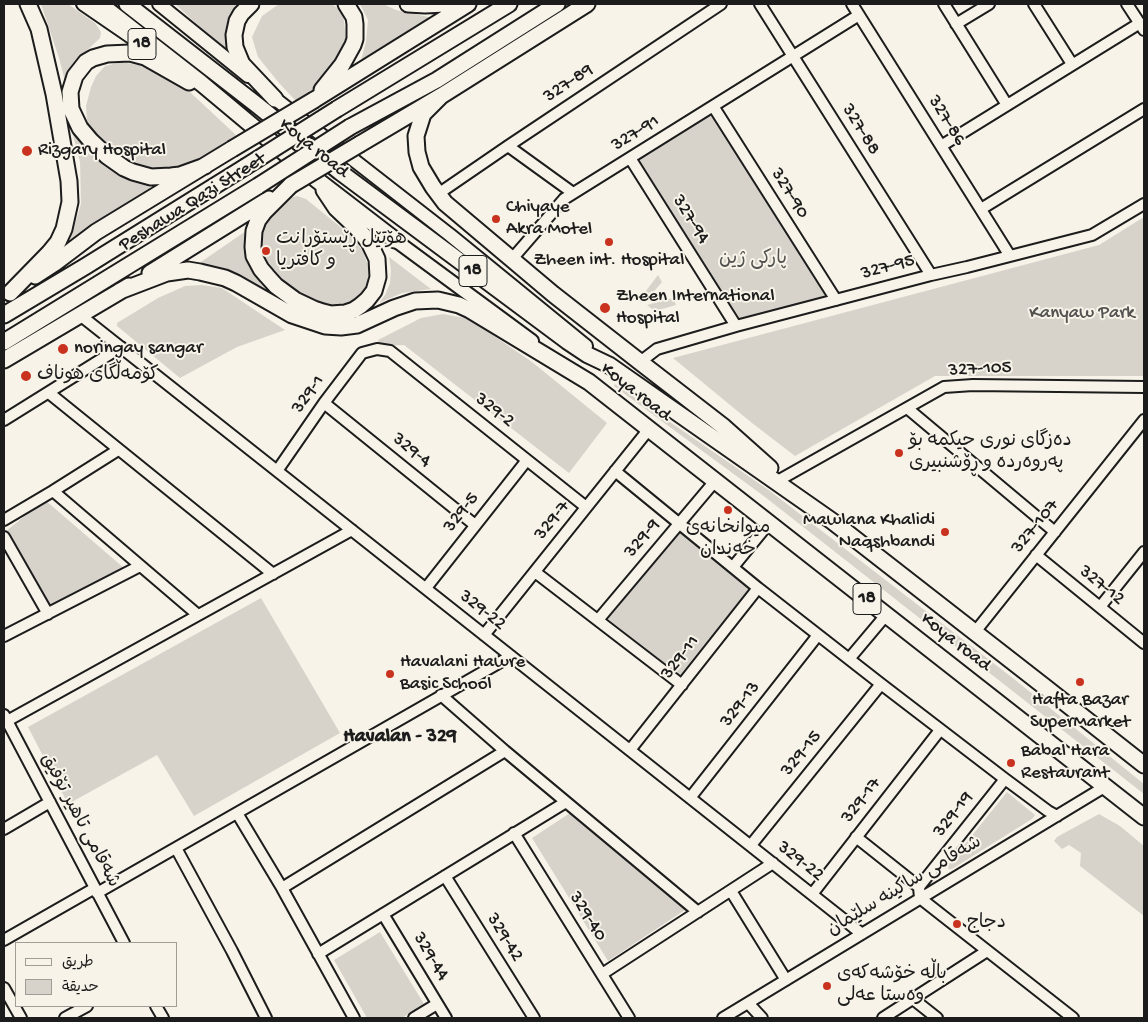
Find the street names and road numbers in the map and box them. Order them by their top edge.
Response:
road number: 18 [128,29,156,60]
street label: 327-89 [540,59,598,109]
street label: 327-86 [922,92,970,150]
street label: 327-88 [836,100,884,160]
street label: 327-91 [608,110,664,158]
street label: Koya road [274,114,352,184]
street label: Peshawa Qazi Street [115,149,271,257]
street label: 327-90 [765,164,813,224]
street label: 327-94 [666,191,714,249]
street label: 327-95 [859,250,917,286]
road number: 18 [459,256,487,286]
street label: 327-105 [948,357,1012,383]
street label: Koya road [595,358,675,428]
street label: 329-1 [287,371,331,419]
street label: 329-2 [470,388,518,434]
street label: 329-4 [387,428,435,474]
street label: 329-5 [439,488,485,538]
street label: 327-107 [1007,495,1065,559]
street label: 329-7 [530,497,576,545]
street label: 329-9 [620,515,666,563]
street label: 327-12 [1074,561,1128,611]
road number: 18 [853,584,881,614]
street label: 329-22 [454,586,510,636]
street label: Koya road [915,608,995,678]
street label: 329-11 [657,631,705,685]
street label: 329-13 [716,677,766,733]
street label: 329-15 [777,726,827,782]
street label: شەقامی تاهیر تۆفیق [34,750,124,892]
street label: 329-17 [837,773,887,829]
street label: 329-19 [929,788,979,842]
street label: شەقامی ساکینە سلێمان [824,832,986,942]
street label: 329-22 [772,837,828,887]
street label: 329-40 [563,888,611,946]
street label: 329-42 [480,910,528,966]
street label: 329-44 [407,929,453,985]

